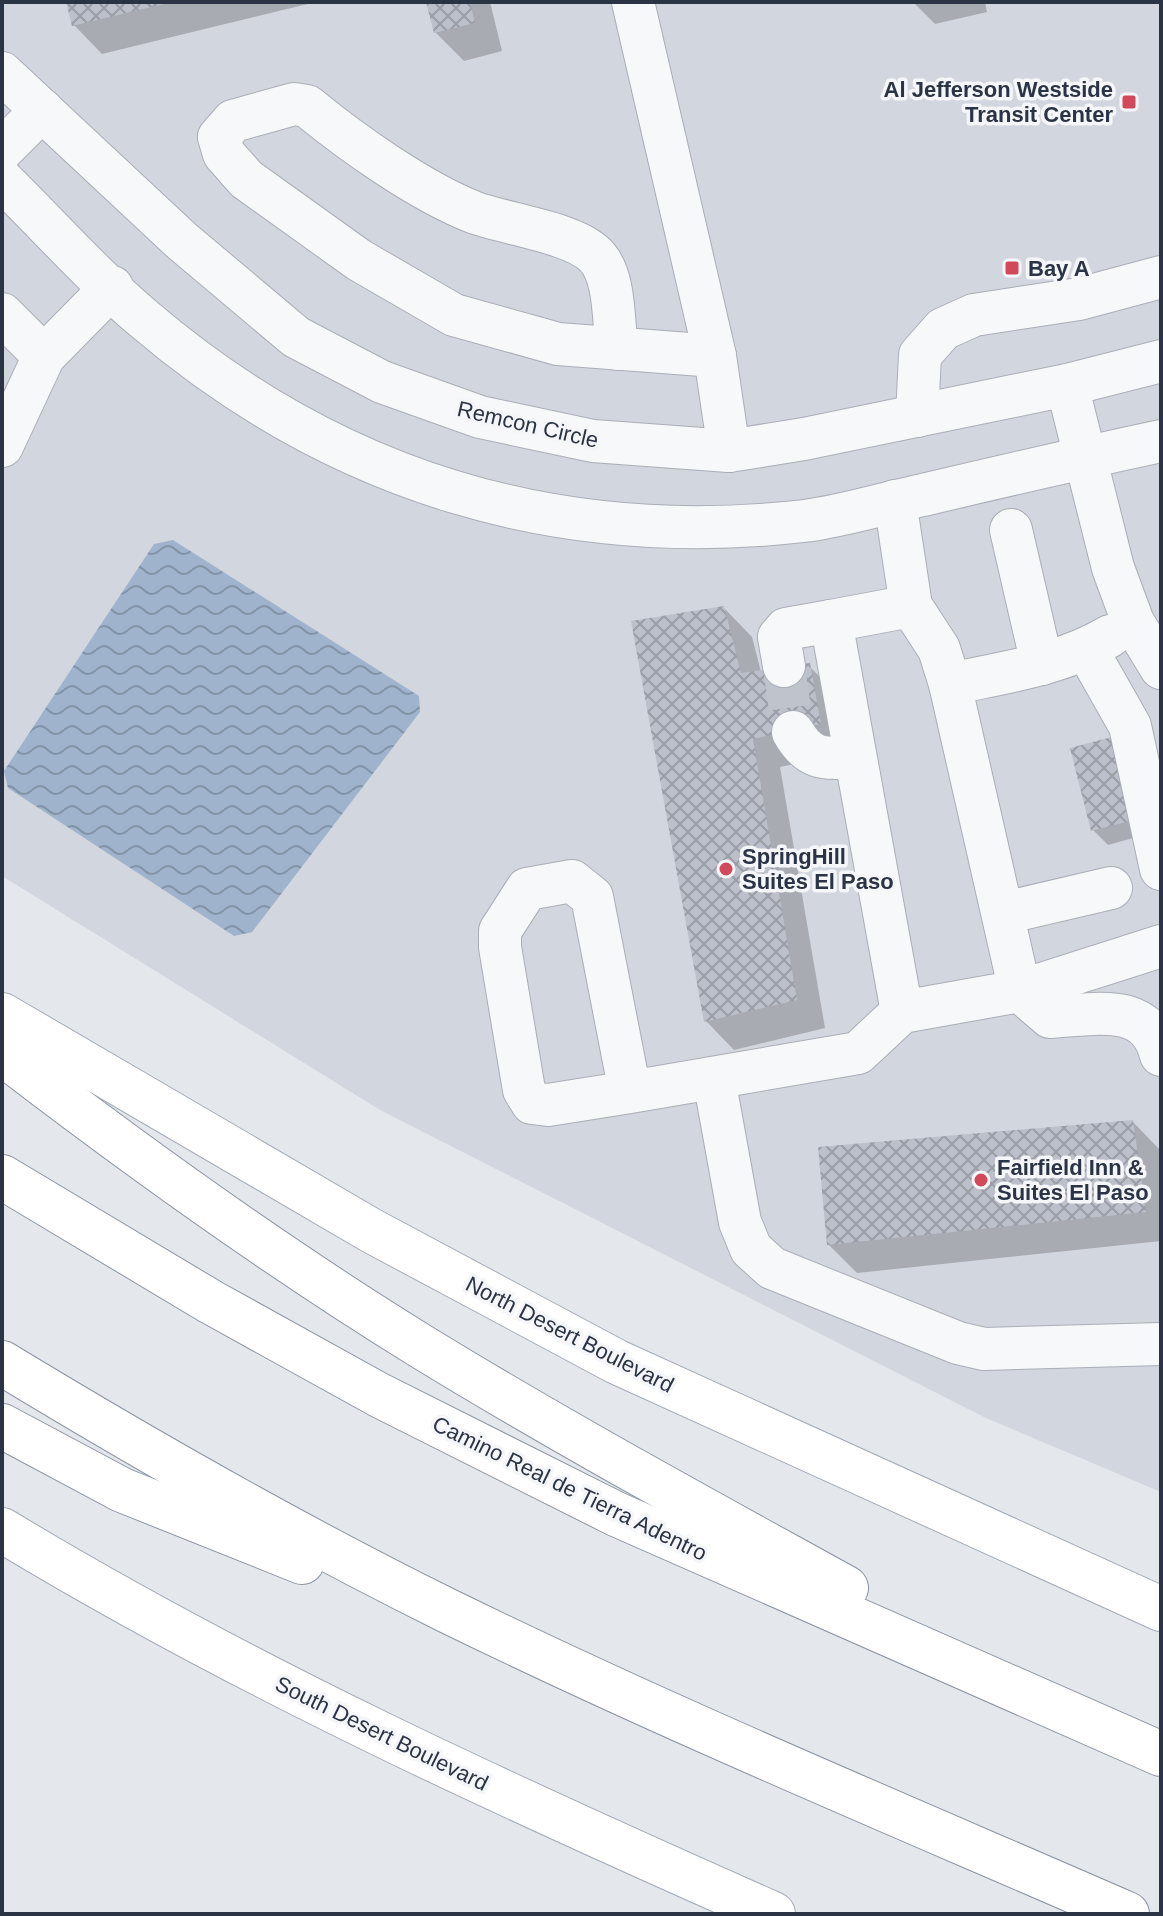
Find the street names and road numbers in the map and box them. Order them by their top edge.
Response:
street label: Remcon Circle [455,396,601,453]
street label: North Desert Boulevard [462,1271,678,1398]
street label: Camino Real de Tierra Adentro [429,1411,711,1566]
street label: South Desert Boulevard [271,1671,492,1796]

